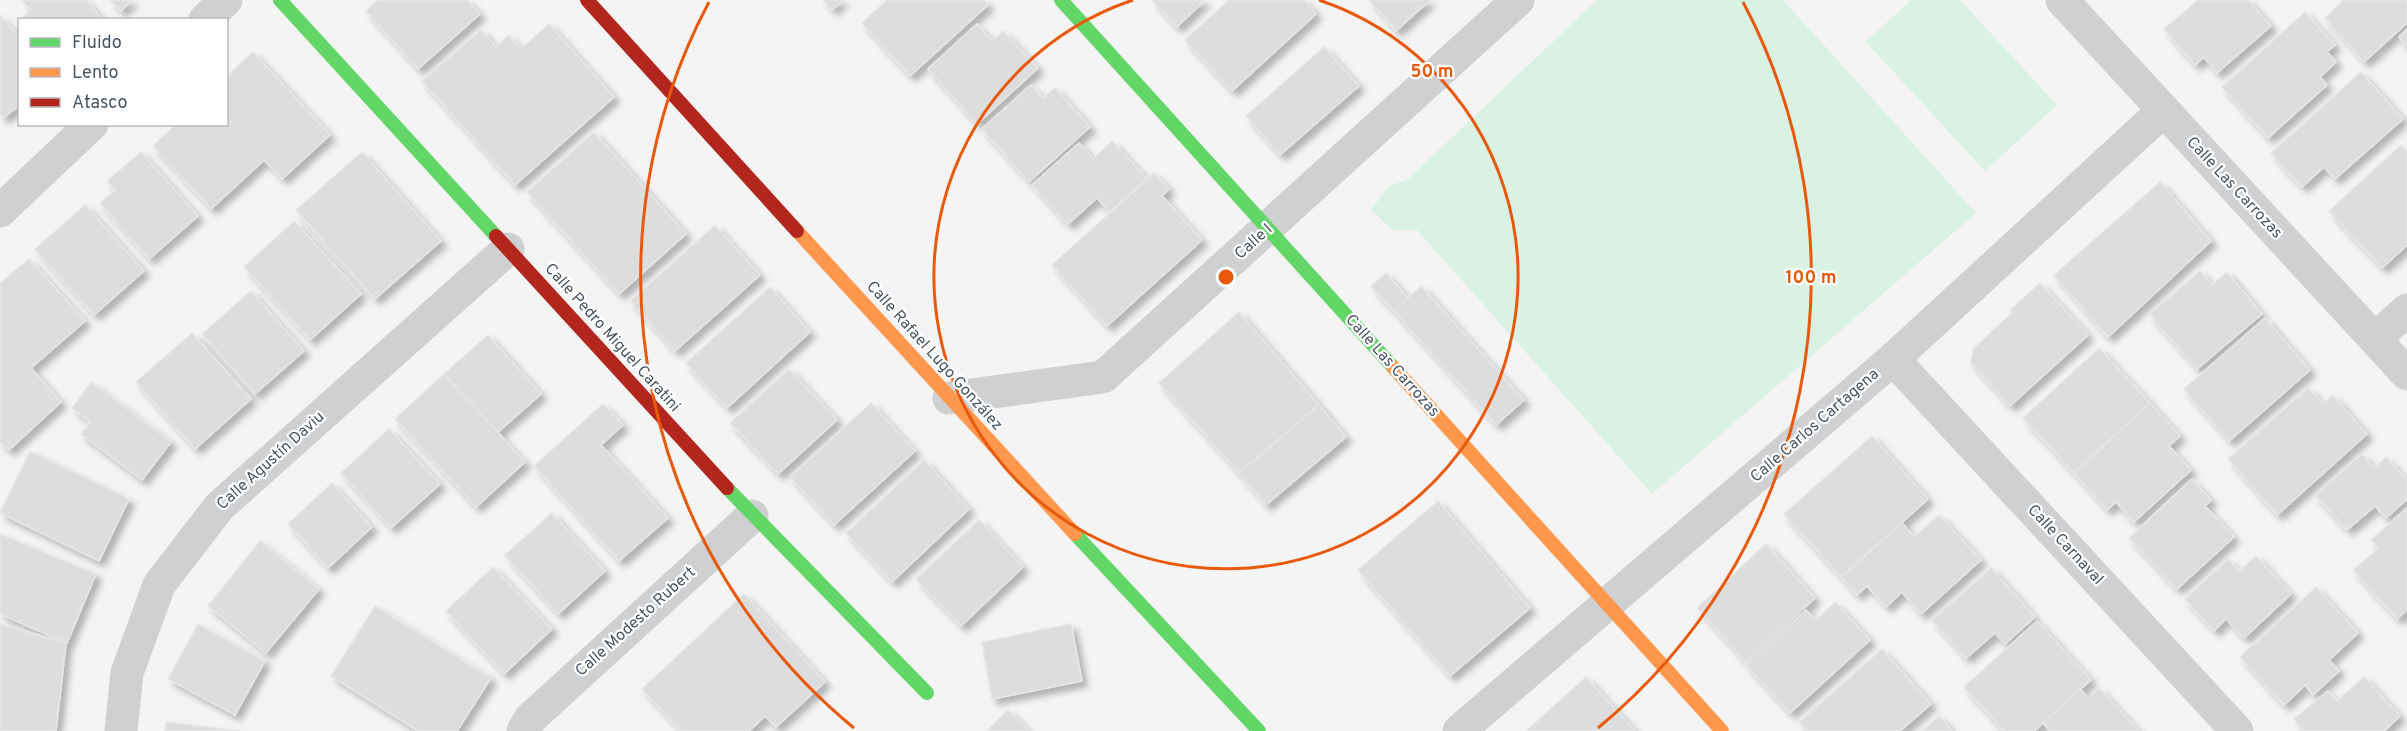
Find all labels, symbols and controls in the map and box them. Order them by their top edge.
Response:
legend [18,18,228,126]
text: Fluido [72,32,122,55]
text: 50 m [1410,61,1454,84]
text: Lento [72,62,118,85]
text: Atasco [72,92,128,115]
street label: Calle Las Carrozas [2182,133,2286,243]
street label: Calle I [1231,220,1277,264]
street label: Calle Pedro Miguel Caratini [540,259,684,417]
centre of rings [1216,267,1236,287]
text: 100 m [1785,267,1837,290]
street label: Calle Rafael Lugo González [862,277,1006,435]
street label: Calle Las Carrozas [1340,310,1444,422]
street label: Calle Carlos Cartagena [1747,365,1883,487]
street label: Calle Agustín Daviu [213,407,329,515]
street label: Calle Carnaval [2023,501,2107,589]
street label: Calle Modesto Rubert [572,563,700,681]

